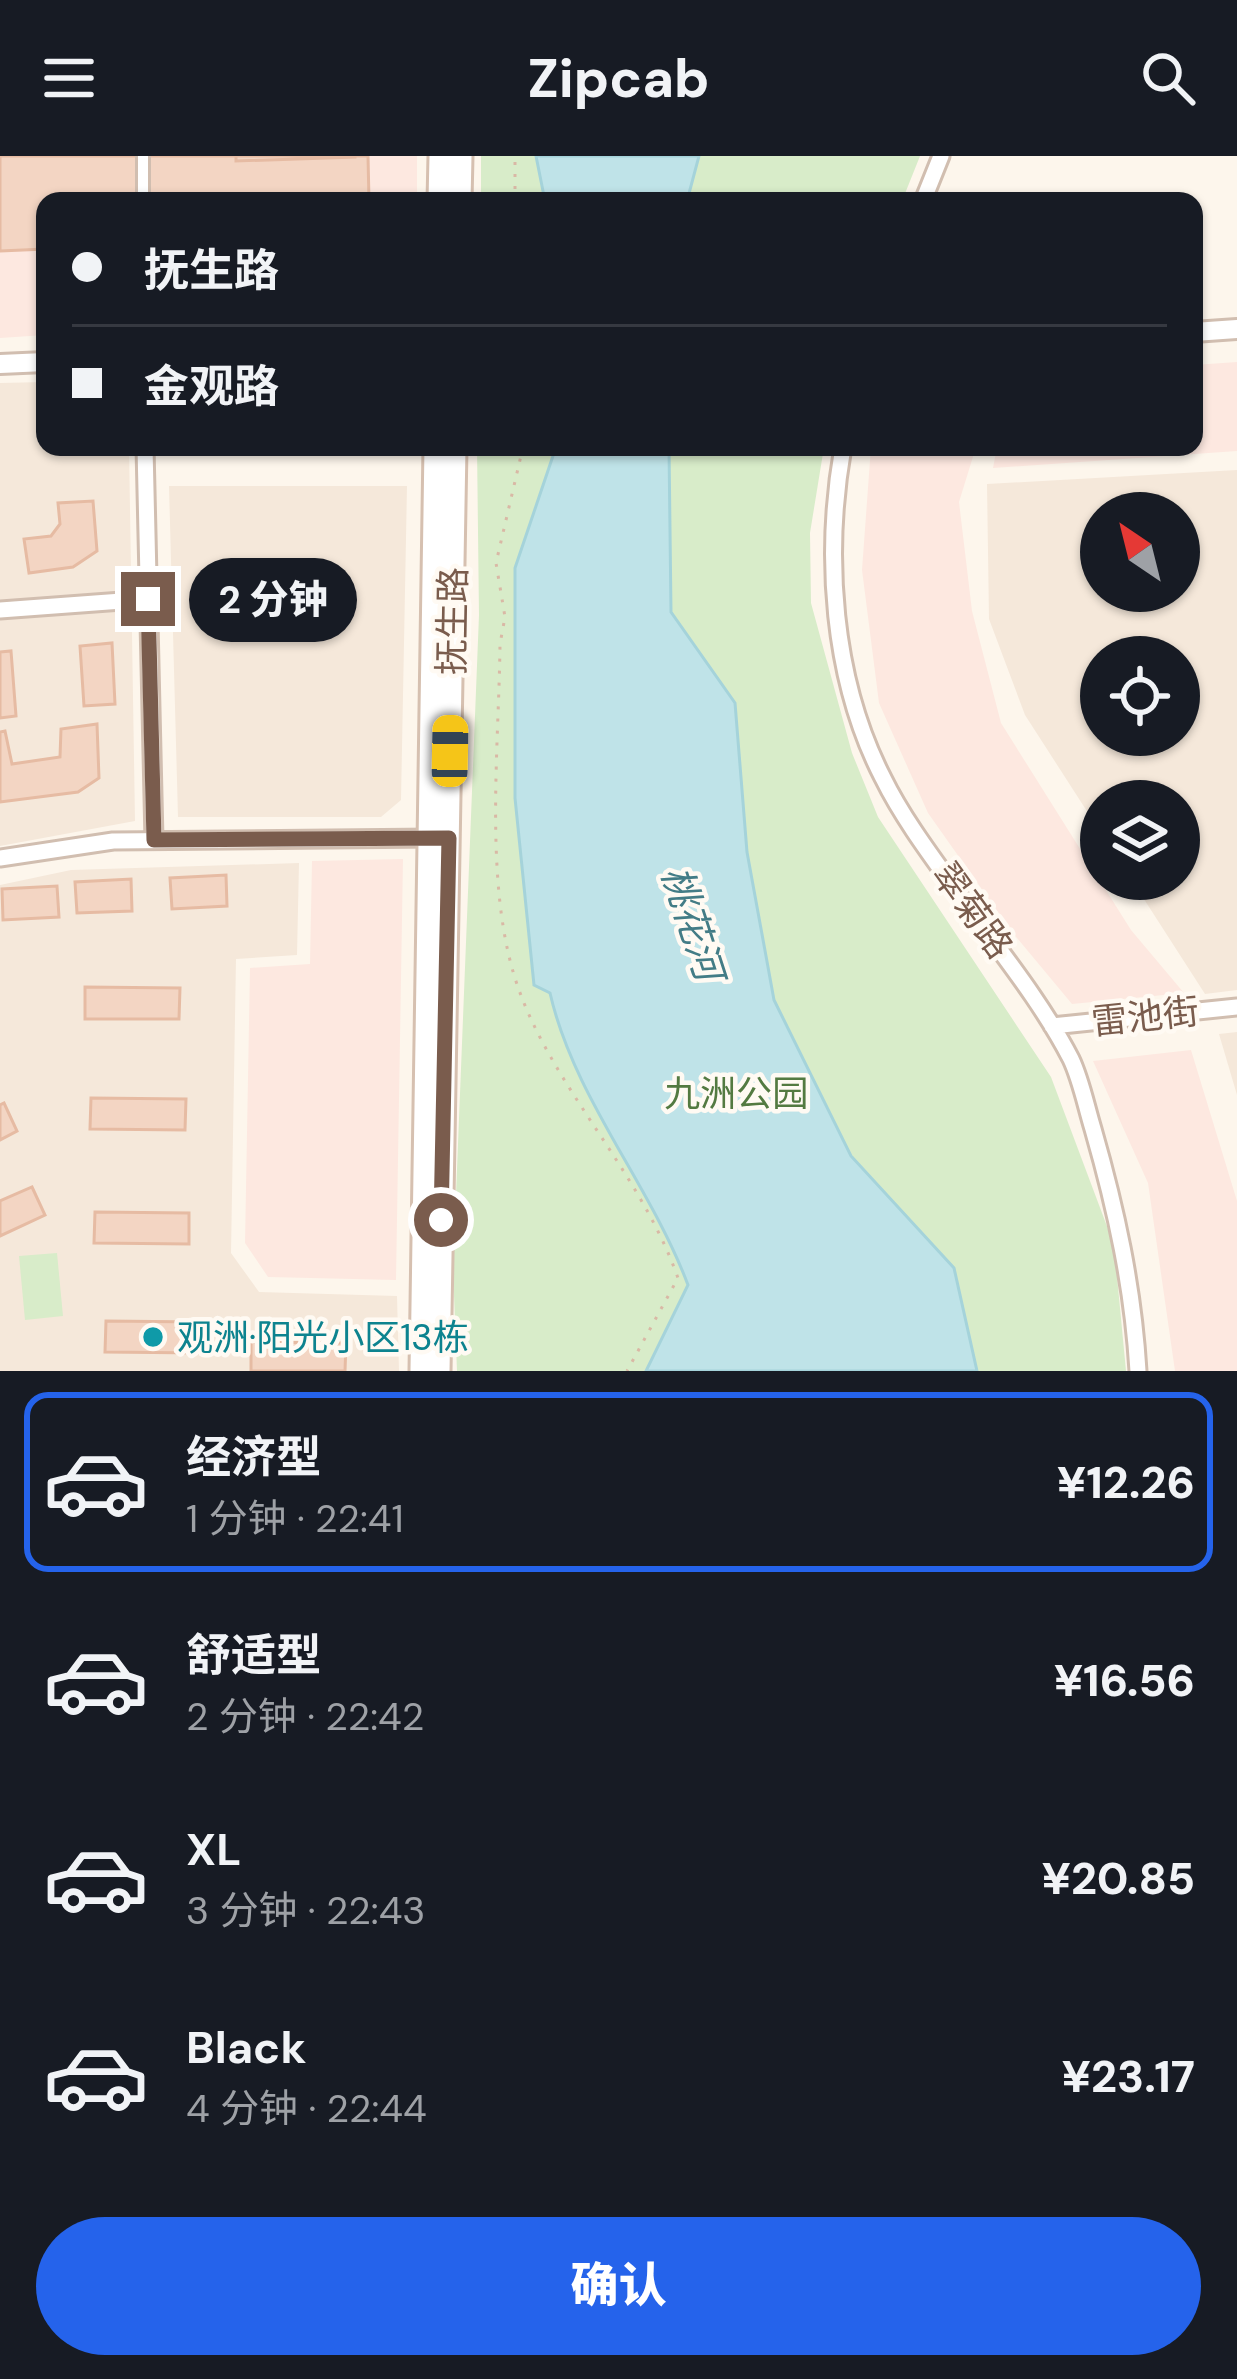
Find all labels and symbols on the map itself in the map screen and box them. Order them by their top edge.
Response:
north arrow [1080,492,1200,612]
callout: 2 分钟 [190,557,358,641]
street label: 抚生路 [428,567,477,675]
route end [121,572,175,626]
car [431,715,469,787]
street label: 翠菊路 [922,853,1023,968]
water label: 桃花河 [650,860,737,993]
street label: 雷池街 [1089,987,1201,1046]
park label: 九洲公园 [664,1070,808,1117]
route start [414,1193,468,1247]
place label: 观洲·阳光小区13栋 [177,1314,469,1361]
marker: 观洲·阳光小区13栋 [140,1324,166,1350]

